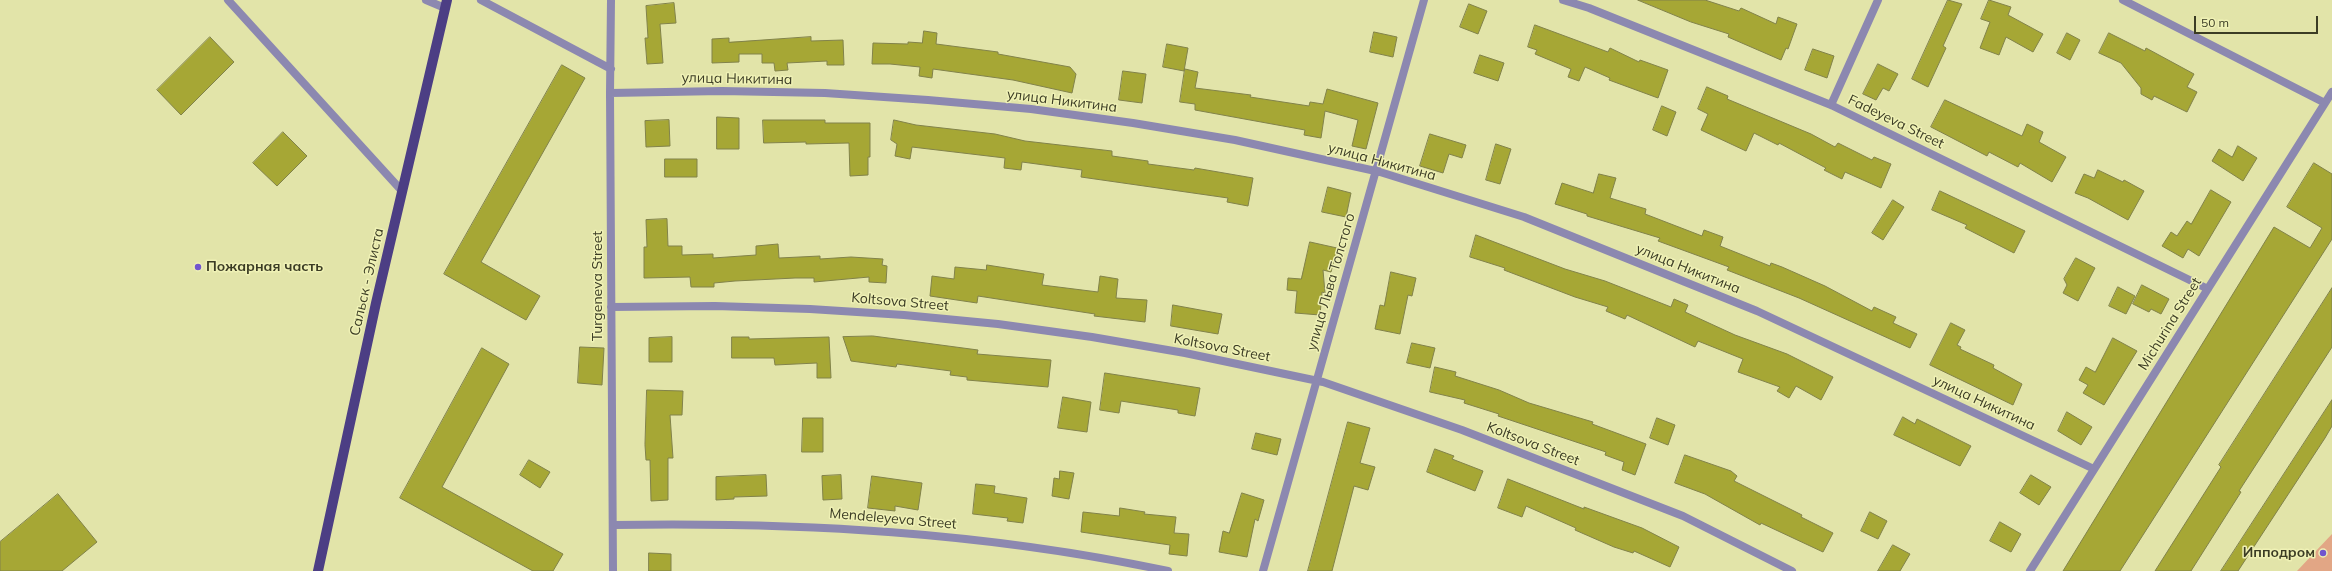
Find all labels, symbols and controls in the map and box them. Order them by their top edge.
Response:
scale bar [2196,8,2320,34]
text: 50 m [2201,15,2229,30]
street label: улица Никитина [681,70,793,88]
street label: улица Никитина [1006,86,1118,116]
street label: Fadeyeva Street [1845,91,1947,153]
street label: улица Никитина [1326,140,1438,184]
street label: улица Льва Толстого [1303,211,1359,353]
street label: Сальск - Элиста [346,227,388,337]
street label: Turgeneva Street [590,231,606,341]
street label: улица Никитина [1633,240,1743,298]
place label: Пожарная часть [206,259,323,275]
marker: Пожарная часть [193,262,203,272]
street label: Michurina Street [2135,275,2205,373]
street label: Koltsova Street [851,289,949,315]
street label: Koltsova Street [1172,330,1272,366]
street label: улица Никитина [1930,372,2038,434]
street label: Koltsova Street [1484,419,1582,469]
street label: Mendeleyeva Street [829,505,957,533]
place label: Ипподром [2243,545,2315,561]
marker: Ипподром [2318,548,2328,558]

